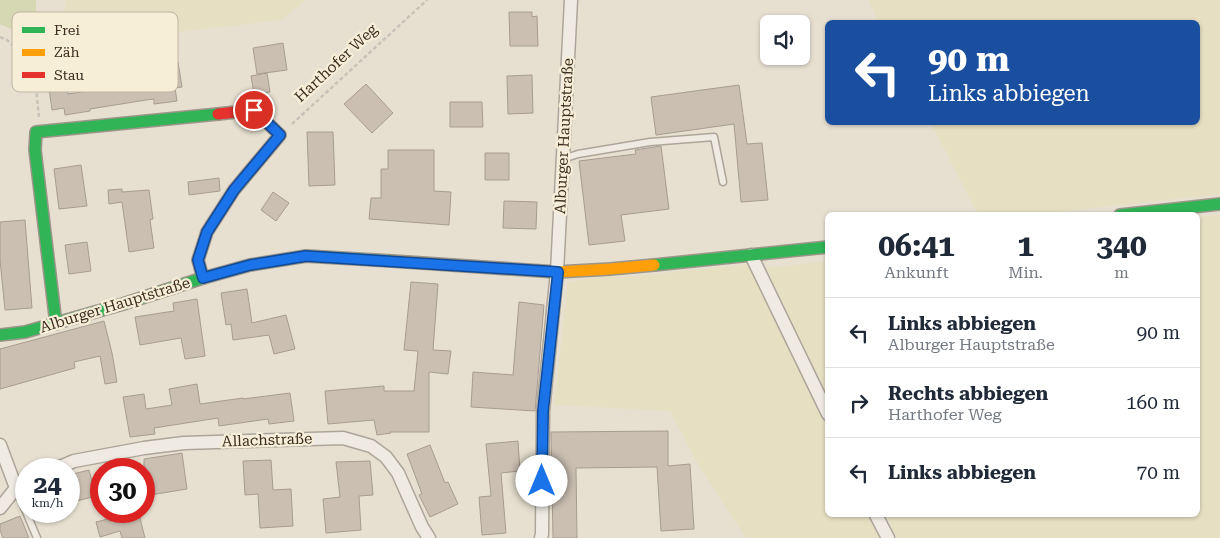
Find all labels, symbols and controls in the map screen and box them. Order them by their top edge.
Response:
legend [12,12,178,92]
map controls [760,15,810,65]
button: sound [760,15,810,65]
street label: Harthofer Weg [291,20,381,106]
text: Frei [54,22,81,38]
text: 90 m [928,39,1010,80]
icon: left [845,40,910,105]
text: Zäh [54,44,79,60]
street label: Alburger Hauptstraße [551,57,577,215]
text: Stau [54,67,84,83]
text: Links abbiegen [928,81,1090,106]
pin [233,89,275,131]
icon: arrive [240,96,268,124]
text: 06:41 [878,228,955,263]
text: 1 [1017,228,1034,263]
text: 340 [1096,228,1147,263]
text: Ankunft [885,263,949,282]
text: Min. [1008,263,1043,282]
text: m [1114,263,1129,282]
street label: Alburger Hauptstraße [38,274,192,336]
text: Links abbiegen [888,312,1036,335]
icon: left [845,319,873,347]
text: 90 m [1137,321,1180,344]
text: Alburger Hauptstraße [888,335,1055,354]
text: Rechts abbiegen [888,382,1048,405]
icon: right [845,389,873,417]
text: 160 m [1126,391,1180,414]
text: Harthofer Weg [888,405,1002,424]
street label: Allachstraße [221,429,313,451]
position arrow [515,454,567,506]
speed limit sign: 30 [90,458,155,523]
icon: left [845,459,873,487]
text: Links abbiegen [888,461,1036,484]
text: 70 m [1137,461,1180,484]
text: 24 [33,470,62,499]
text: km/h [31,496,64,510]

